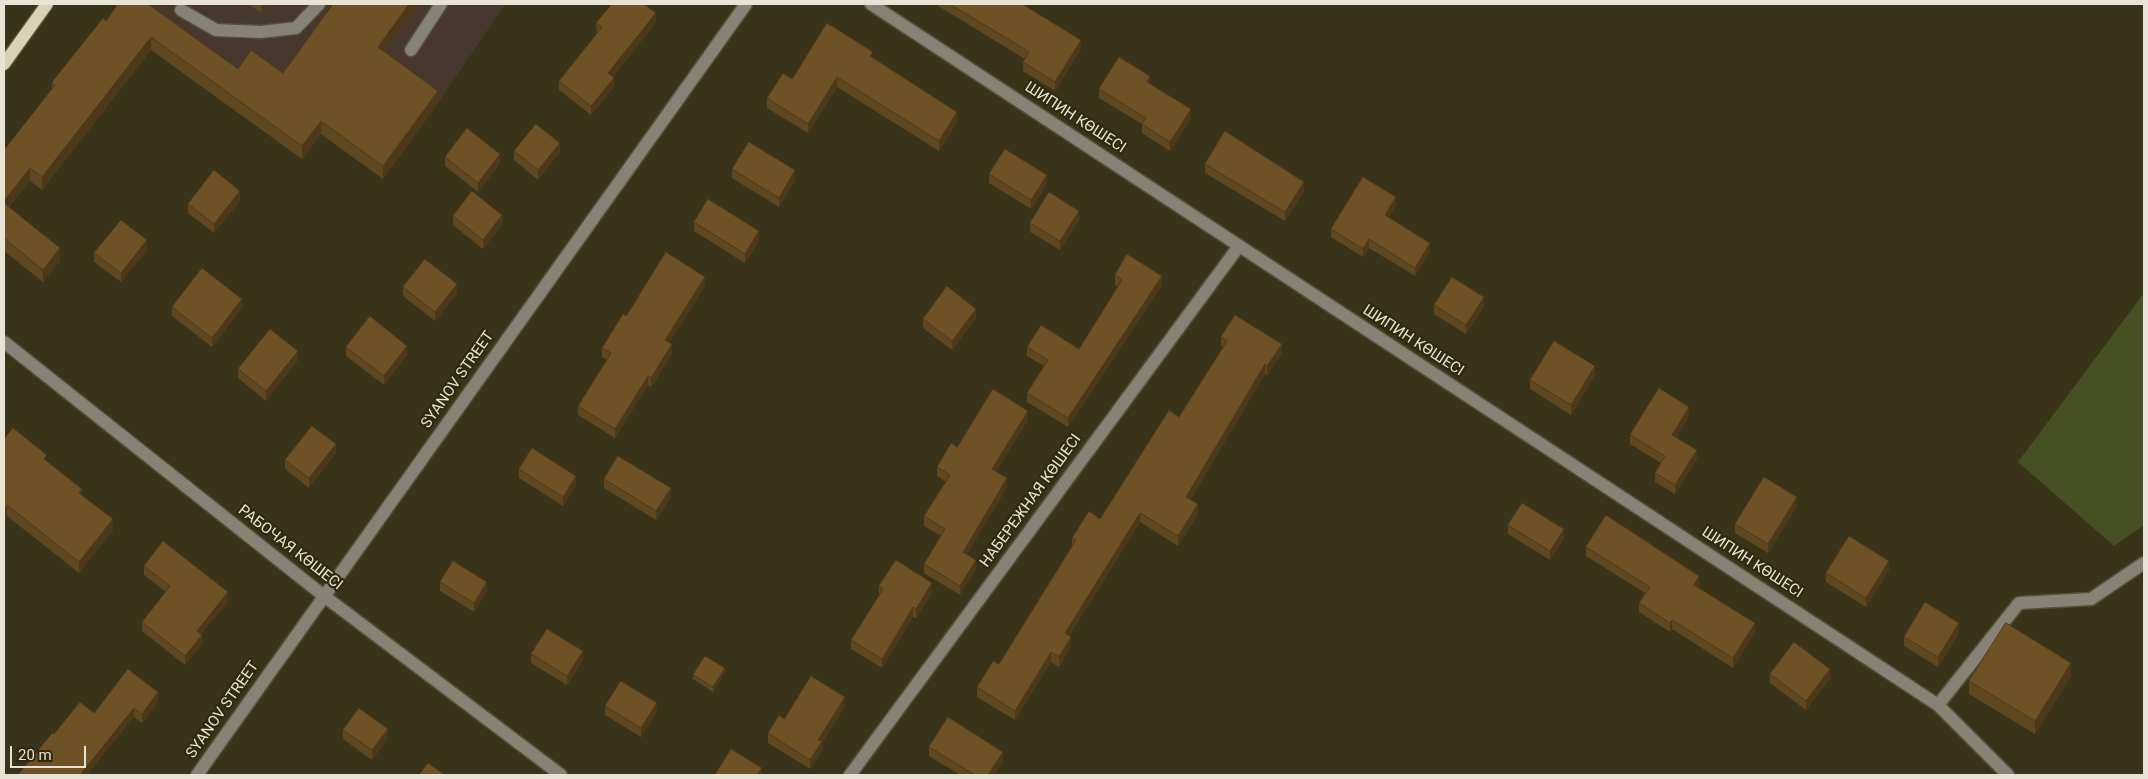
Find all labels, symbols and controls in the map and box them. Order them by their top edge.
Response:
street label: ШИПИН КӨШЕСІ [1021,79,1129,157]
street label: ШИПИН КӨШЕСІ [1359,302,1467,380]
street label: SYANOV STREET [418,328,498,432]
street label: НАБЕРЕЖНАЯ КӨШЕСІ [977,431,1085,571]
street label: РАБОЧАЯ КӨШЕСІ [234,502,346,594]
street label: ШИПИН КӨШЕСІ [1698,524,1806,602]
street label: SYANOV STREET [183,658,263,762]
scale bar [12,736,89,768]
text: 20 m [18,746,52,764]

